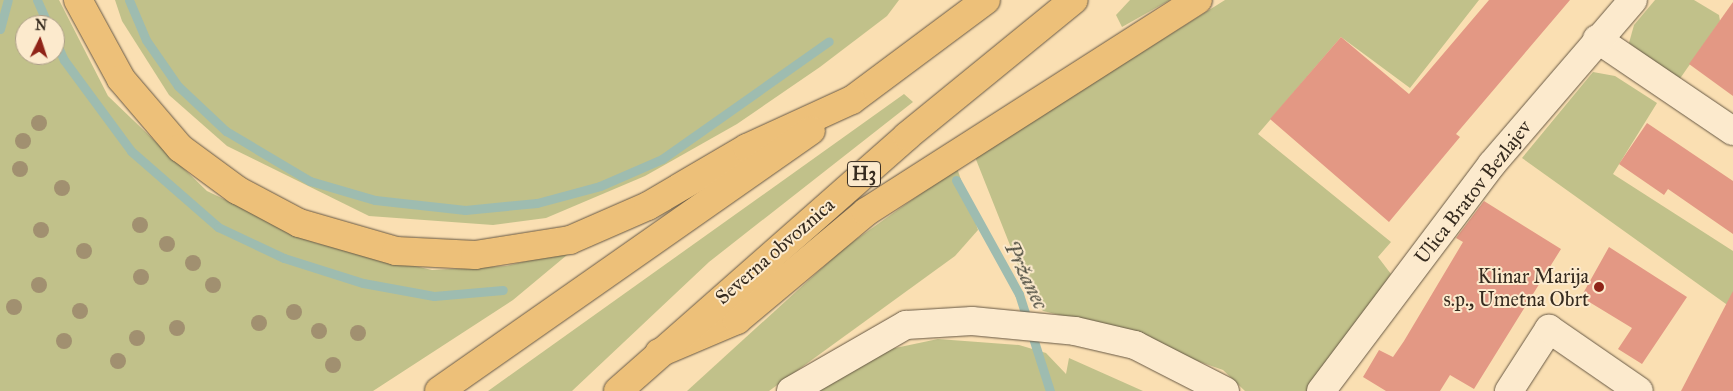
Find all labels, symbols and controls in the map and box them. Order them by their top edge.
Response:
north arrow [15,15,65,65]
text: N [34,17,48,34]
street label: Ulica Bratov Bezlajev [1410,115,1536,269]
road number: H3 [846,157,882,190]
street label: Severna obvoznica [710,193,840,309]
water label: Pržanec [999,236,1053,314]
place label: Klinar Marija s.p., Umetna Obrt [1443,264,1589,311]
marker: Klinar Marija s.p., Umetna Obrt [1593,281,1605,293]

